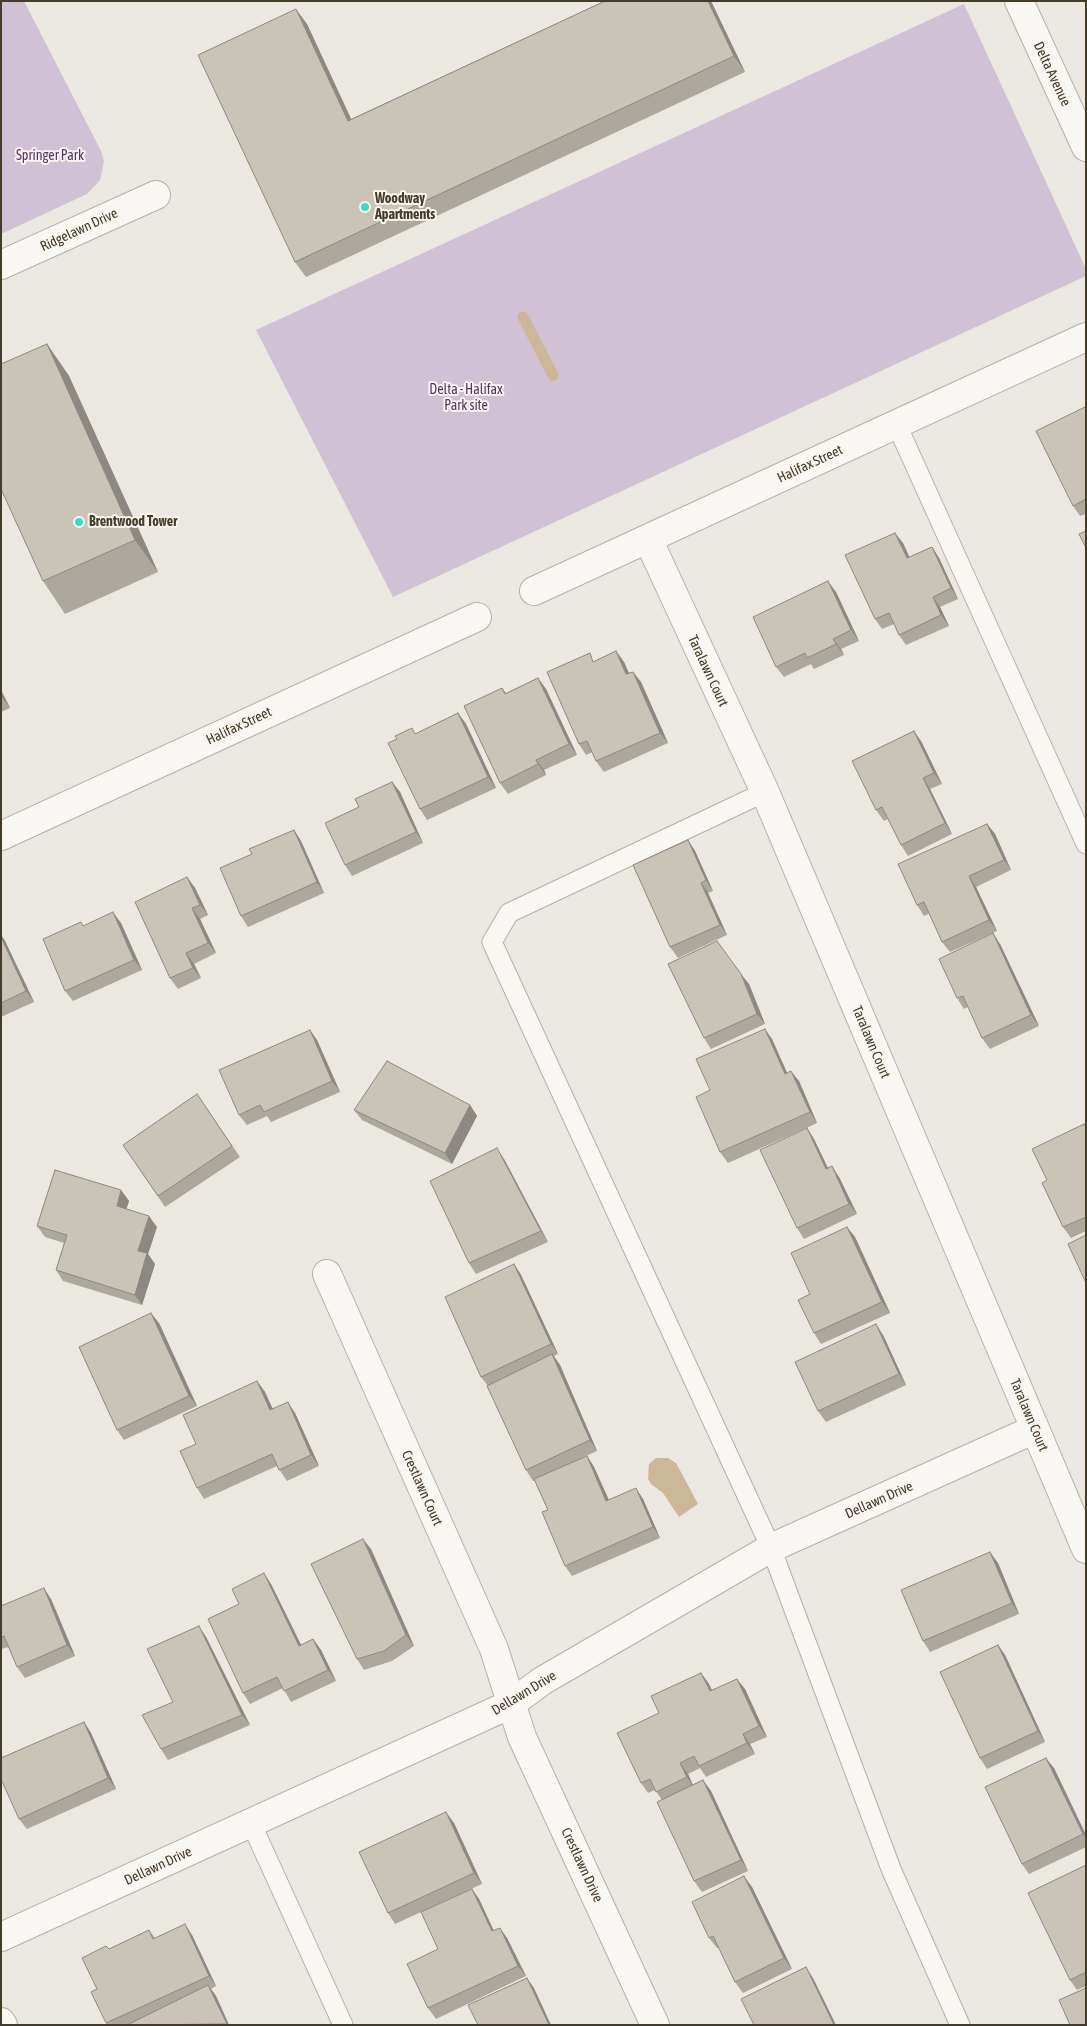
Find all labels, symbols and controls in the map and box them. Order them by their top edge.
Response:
street label: Delta Avenue [1030,39,1074,109]
park label: Springer Park [16,148,84,164]
place label: Woodway Apartments [375,191,435,223]
marker: Woodway Apartments [359,201,371,213]
street label: Ridgelawn Drive [38,205,120,255]
park label: Delta - Halifax Park site [429,382,503,414]
street label: Halifax Street [775,442,845,486]
place label: Brentwood Tower [89,514,177,530]
marker: Brentwood Tower [73,516,85,528]
street label: Taralawn Court [684,633,732,709]
street label: Halifax Street [204,704,274,748]
street label: Taralawn Court [848,1003,894,1081]
street label: Taralawn Court [1006,1376,1052,1454]
street label: Crestlawn Court [398,1448,446,1528]
street label: Dellawn Drive [843,1478,915,1522]
street label: Dellawn Drive [489,1667,559,1719]
street label: Crestlawn Drive [557,1825,607,1905]
street label: Dellawn Drive [122,1843,194,1889]

